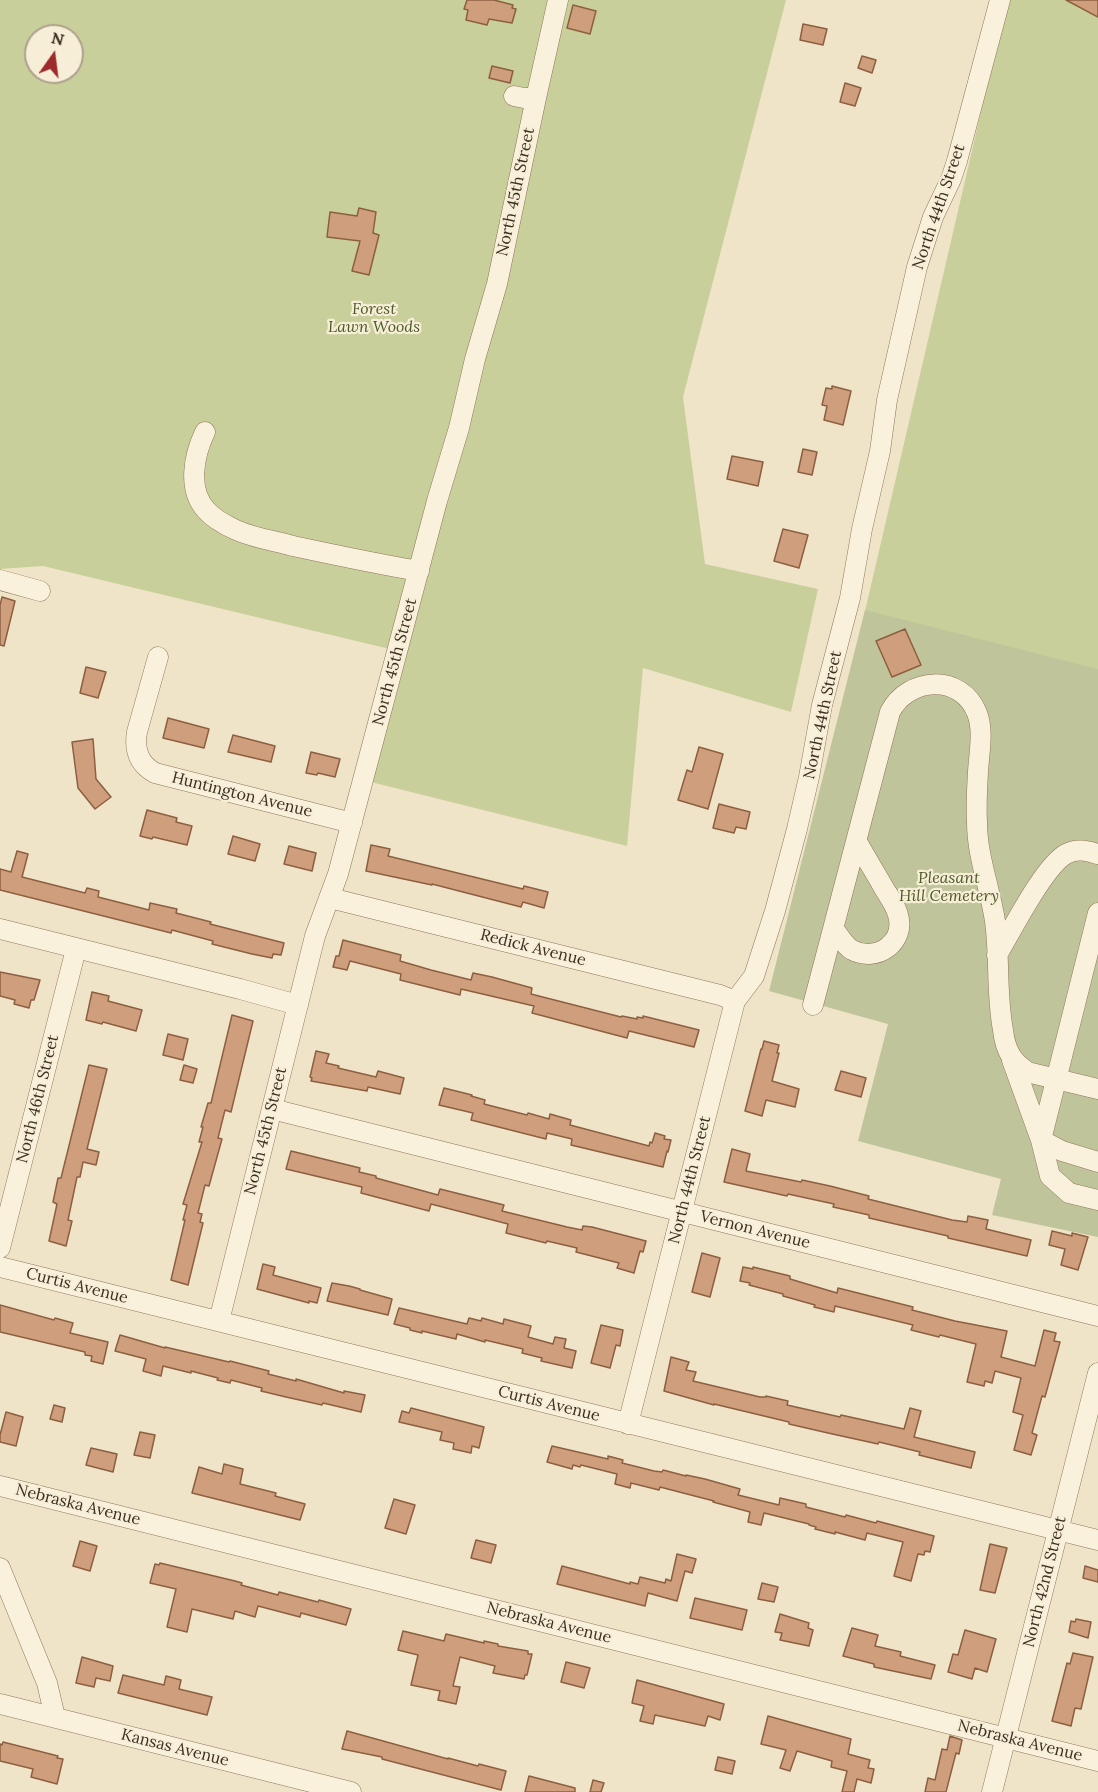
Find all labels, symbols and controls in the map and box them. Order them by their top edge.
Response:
north arrow [24,24,84,84]
text: N [49,27,66,50]
street label: North 45th Street [493,126,539,258]
street label: North 44th Street [909,142,969,272]
park label: Forest Lawn Woods [328,299,420,337]
street label: North 45th Street [369,596,421,728]
street label: North 44th Street [800,649,846,781]
street label: Huntington Avenue [170,768,314,822]
park label: Pleasant Hill Cemetery [899,868,999,906]
street label: Redick Avenue [478,926,588,970]
street label: North 46th Street [13,1033,63,1165]
street label: North 45th Street [241,1065,291,1197]
street label: North 44th Street [665,1114,715,1246]
street label: Vernon Avenue [698,1207,812,1253]
street label: Curtis Avenue [24,1264,130,1308]
street label: Curtis Avenue [496,1382,602,1426]
street label: Nebraska Avenue [14,1480,142,1530]
street label: North 42nd Street [1019,1514,1071,1650]
street label: Nebraska Avenue [485,1598,613,1648]
street label: Nebraska Avenue [956,1716,1084,1766]
street label: Kansas Avenue [119,1725,231,1771]

